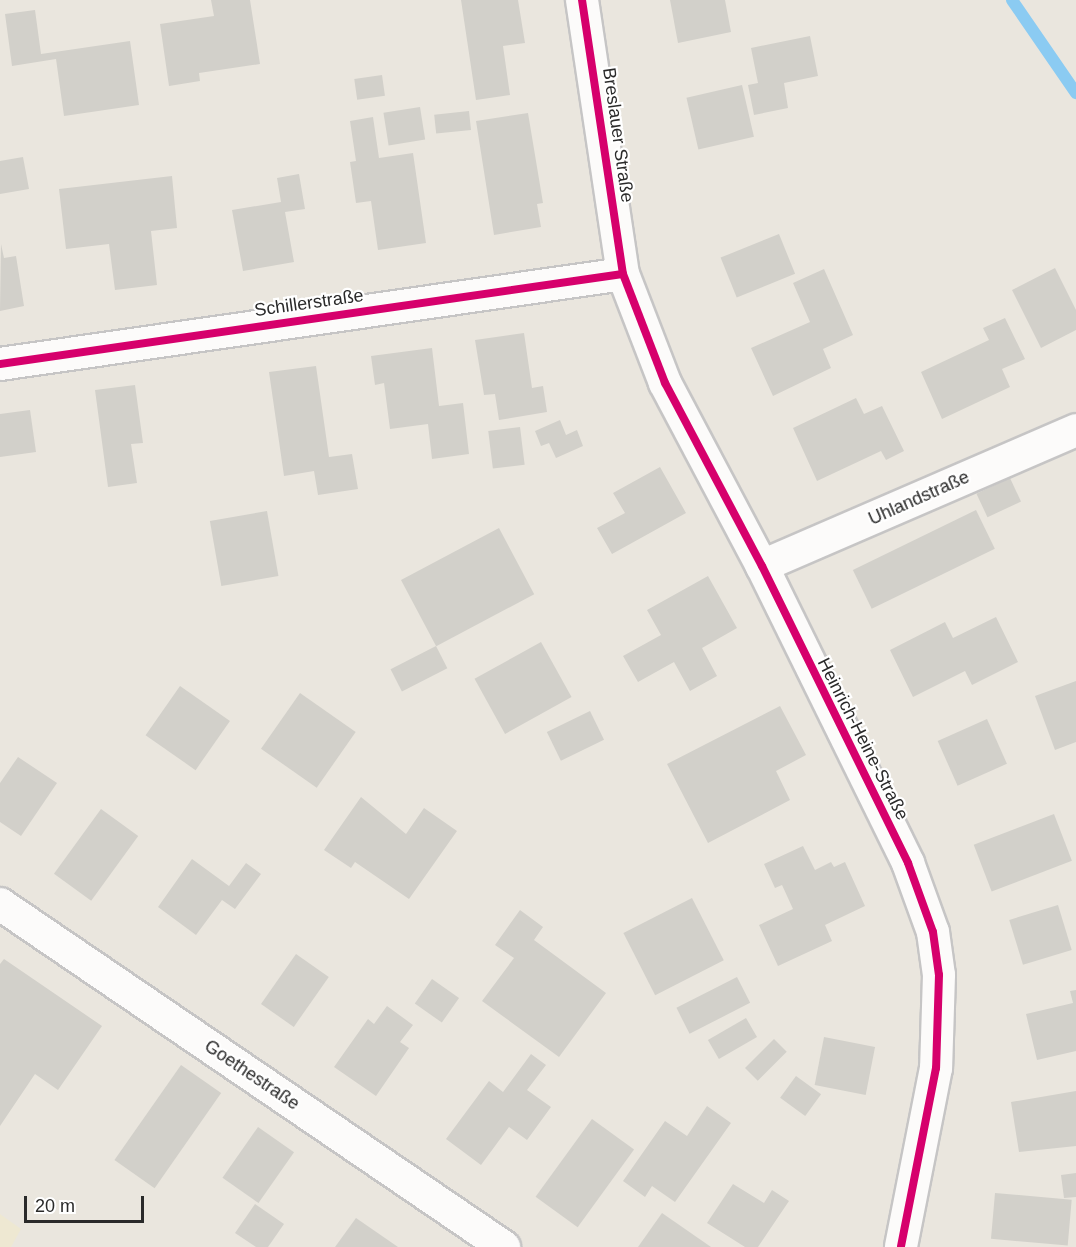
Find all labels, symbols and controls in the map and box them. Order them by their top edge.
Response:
street label: Breslauer Straße [598,66,638,204]
street label: Schillerstraße [253,285,365,321]
street label: Uhlandstraße [865,466,973,530]
street label: Heinrich-Heine-Straße [813,654,913,824]
street label: Goethestraße [200,1035,304,1115]
scale bar [27,1184,147,1222]
text: 20 m [35,1196,75,1216]

